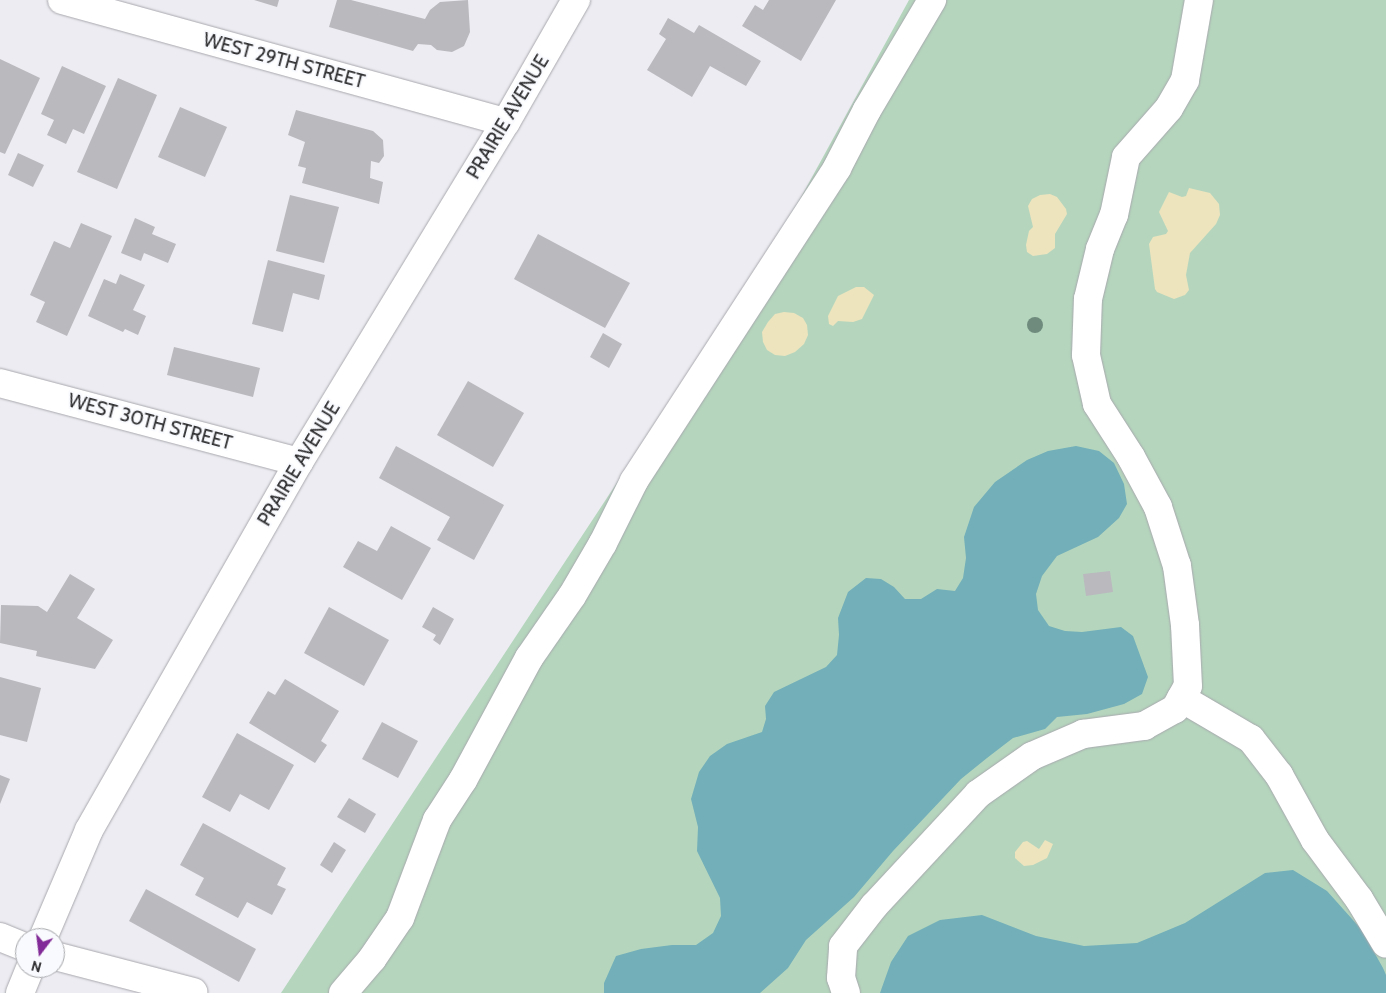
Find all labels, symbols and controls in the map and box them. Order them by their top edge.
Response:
street label: WEST 29TH STREET [201,28,367,94]
street label: PRAIRIE AVENUE [462,51,554,183]
street label: WEST 30TH STREET [66,389,234,455]
street label: PRAIRIE AVENUE [253,398,345,530]
north arrow [15,928,65,978]
text: N [29,957,43,976]

